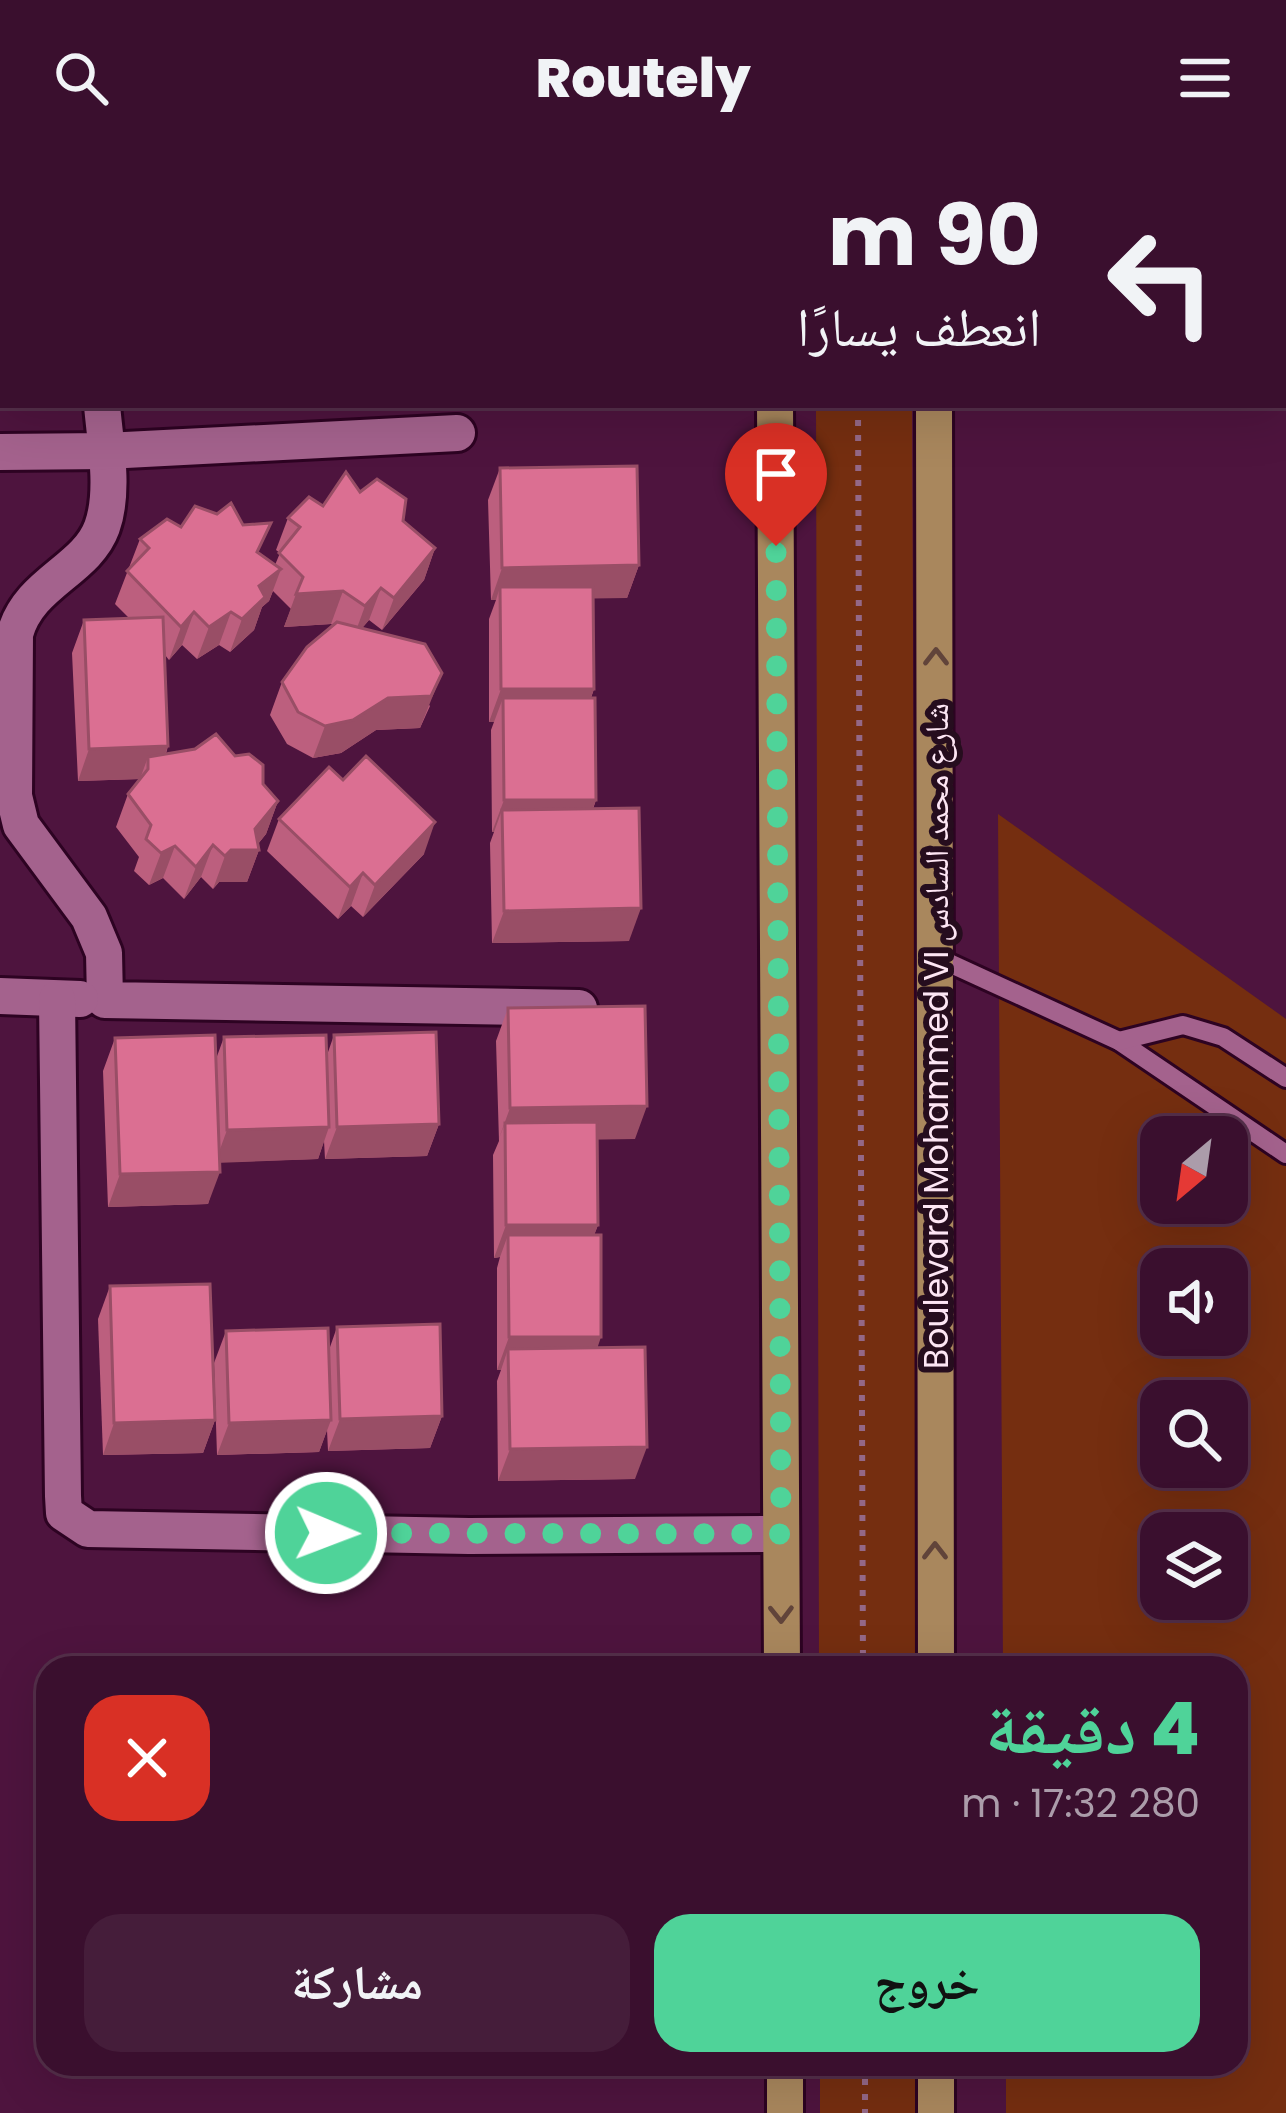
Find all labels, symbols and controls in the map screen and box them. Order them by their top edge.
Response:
text: Routely [535,40,751,116]
icon: search [48,45,114,111]
icon: menu [1172,45,1238,111]
text: 90 m [828,177,1041,294]
icon: left [1083,204,1239,360]
text: انعطف يسارًا [797,289,1041,365]
pin [725,423,827,546]
icon: arrive [743,441,809,507]
one-way arrow [923,647,949,665]
street label: Boulevard Mohammed VI شارع محمد السادس [913,703,960,1369]
north arrow [1140,1116,1248,1224]
map controls [1140,1116,1248,1620]
button: sound [1140,1248,1248,1356]
button: search [1140,1380,1248,1488]
position arrow [263,1470,389,1596]
button: layers [1140,1512,1248,1620]
one-way arrow [922,1541,948,1559]
one-way arrow [768,1605,794,1624]
text: 4 دقيقة [985,1678,1200,1779]
button: close [84,1695,210,1821]
text: 280 m · 17:32 [961,1776,1200,1831]
button: مشاركة [84,1914,630,2052]
button: خروج [654,1914,1200,2052]

